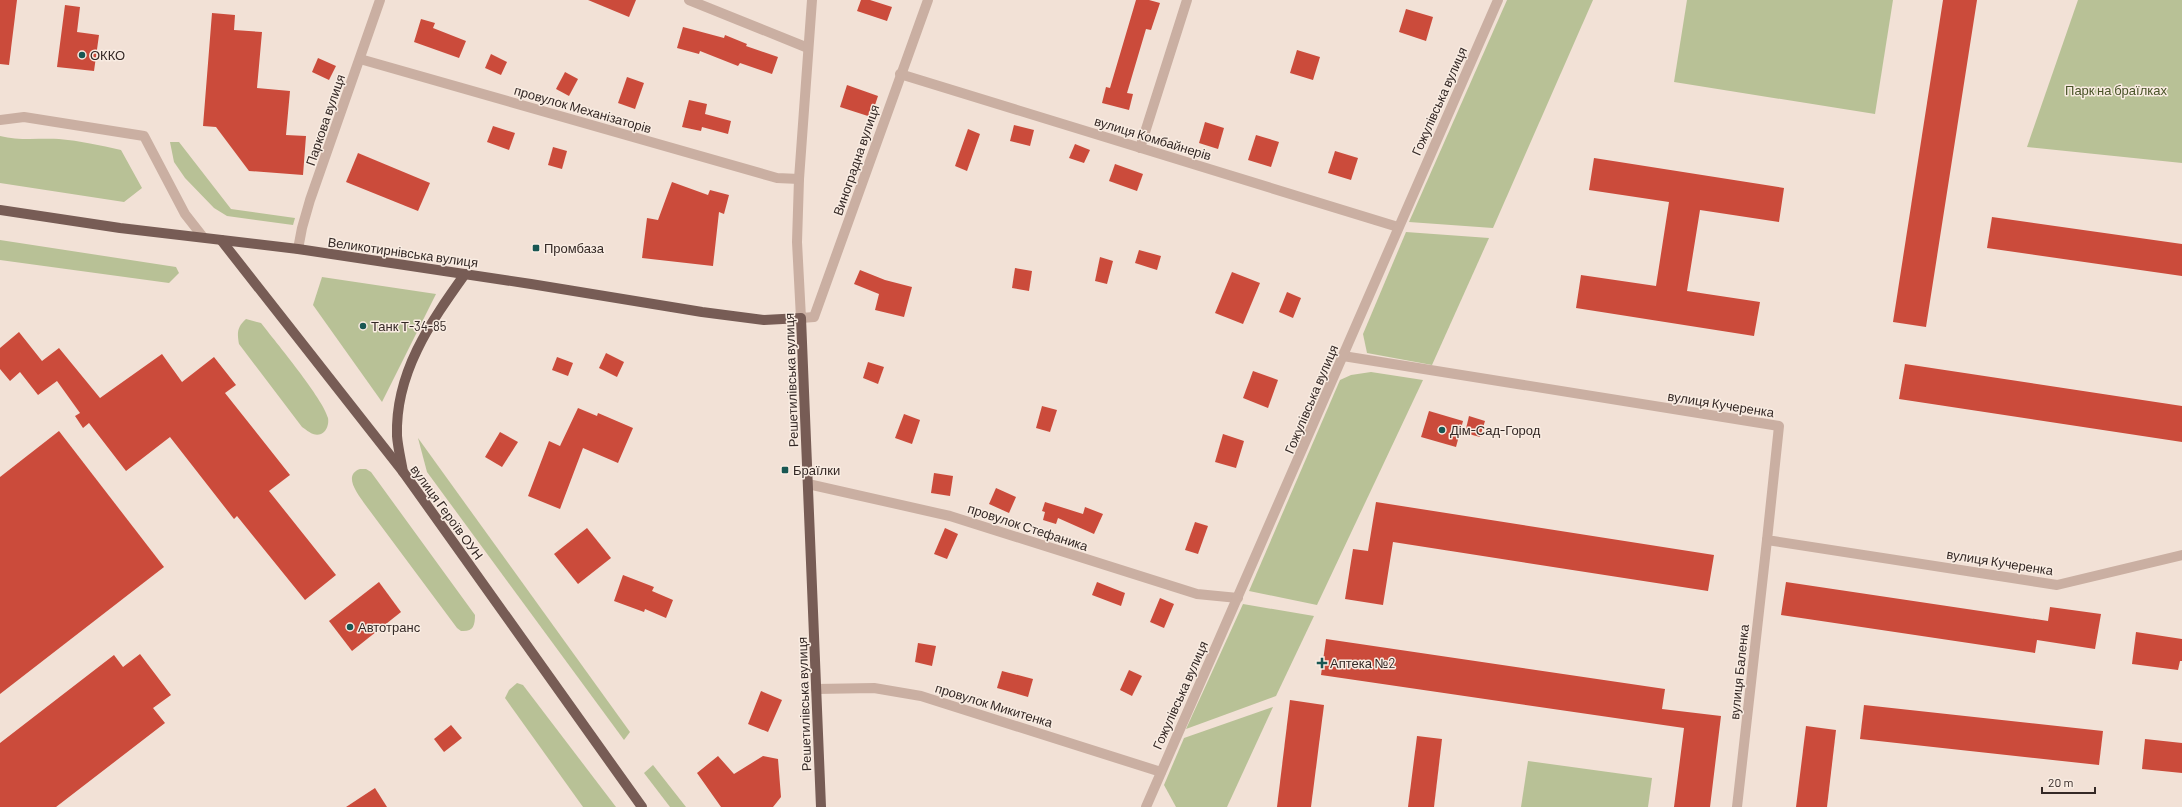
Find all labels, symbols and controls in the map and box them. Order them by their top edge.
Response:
street label: Гожулівська вулиця [1408,44,1470,158]
place label: ОККО [90,47,125,63]
marker: ОККО [77,50,87,60]
street label: Паркова вулиця [302,72,348,168]
street label: провулок Механізаторів [512,82,654,136]
park label: Парк на браїлках [2065,82,2167,98]
street label: Виноградна вулиця [830,102,882,218]
street label: вулиця Комбайнерів [1093,113,1213,163]
street label: Великотирнівська вулиця [327,234,479,270]
place label: Промбаза [544,240,605,256]
marker: Промбаза [531,243,541,253]
street label: Решетилівська вулиця [781,313,801,447]
place label: Танк Т-34-85 [371,318,447,334]
marker: Танк Т-34-85 [358,321,368,331]
street label: Гожулівська вулиця [1281,342,1341,456]
street label: вулиця Кучеренка [1667,388,1776,420]
place label: Дім-Сад-Город [1450,422,1541,438]
marker: Дім-Сад-Город [1437,425,1447,435]
street label: вулиця Героїв ОУН [407,461,487,563]
place label: Браїлки [793,462,840,478]
marker: Браїлки [780,465,790,475]
street label: провулок Стефаника [966,500,1091,554]
street label: вулиця Кучеренка [1946,546,2055,578]
place label: Автотранс [358,619,421,635]
marker: Автотранс [345,622,355,632]
street label: вулиця Баленка [1726,623,1752,720]
street label: Решетилівська вулиця [794,637,814,771]
street label: Гожулівська вулиця [1149,638,1211,752]
place label: Аптека №2 [1330,655,1395,671]
marker: Аптека №2 [1317,658,1327,668]
street label: провулок Микитенка [933,680,1055,731]
scale bar [2042,769,2095,795]
text: 20 m [2048,775,2074,789]

